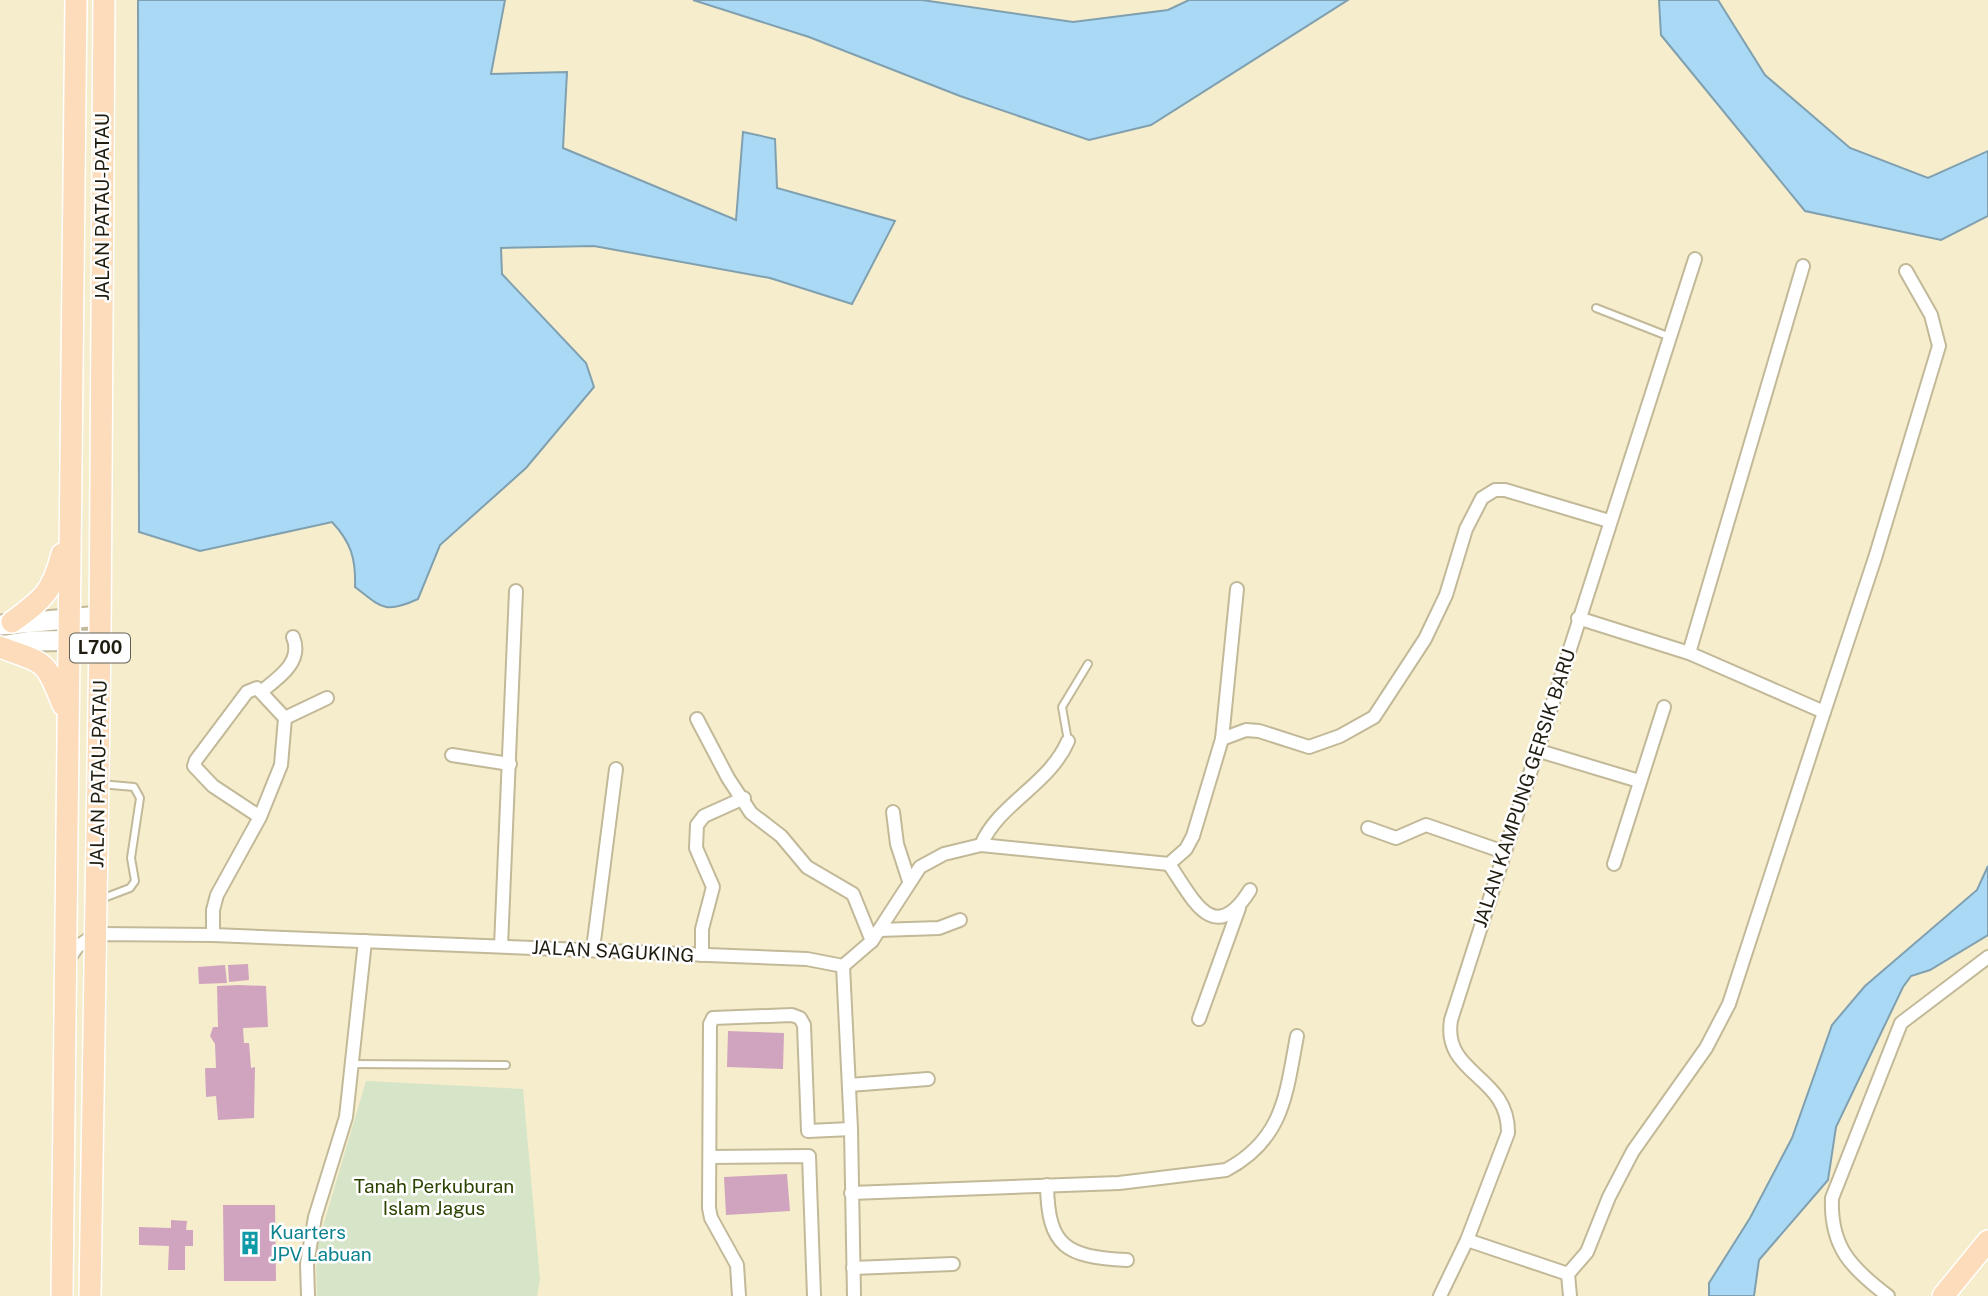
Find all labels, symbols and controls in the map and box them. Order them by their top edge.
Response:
street label: JALAN PATAU-PATAU [91,113,113,301]
road number: L700 [70,634,130,662]
street label: JALAN KAMPUNG GERSIK BARU [1468,646,1580,930]
street label: JALAN PATAU-PATAU [85,680,111,868]
street label: JALAN SAGUKING [531,936,695,966]
park label: Tanah Perkuburan Islam Jagus [354,1175,514,1219]
place label: Kuarters JPV Labuan [270,1221,372,1265]
building icon: Kuarters JPV Labuan [236,1229,264,1257]

